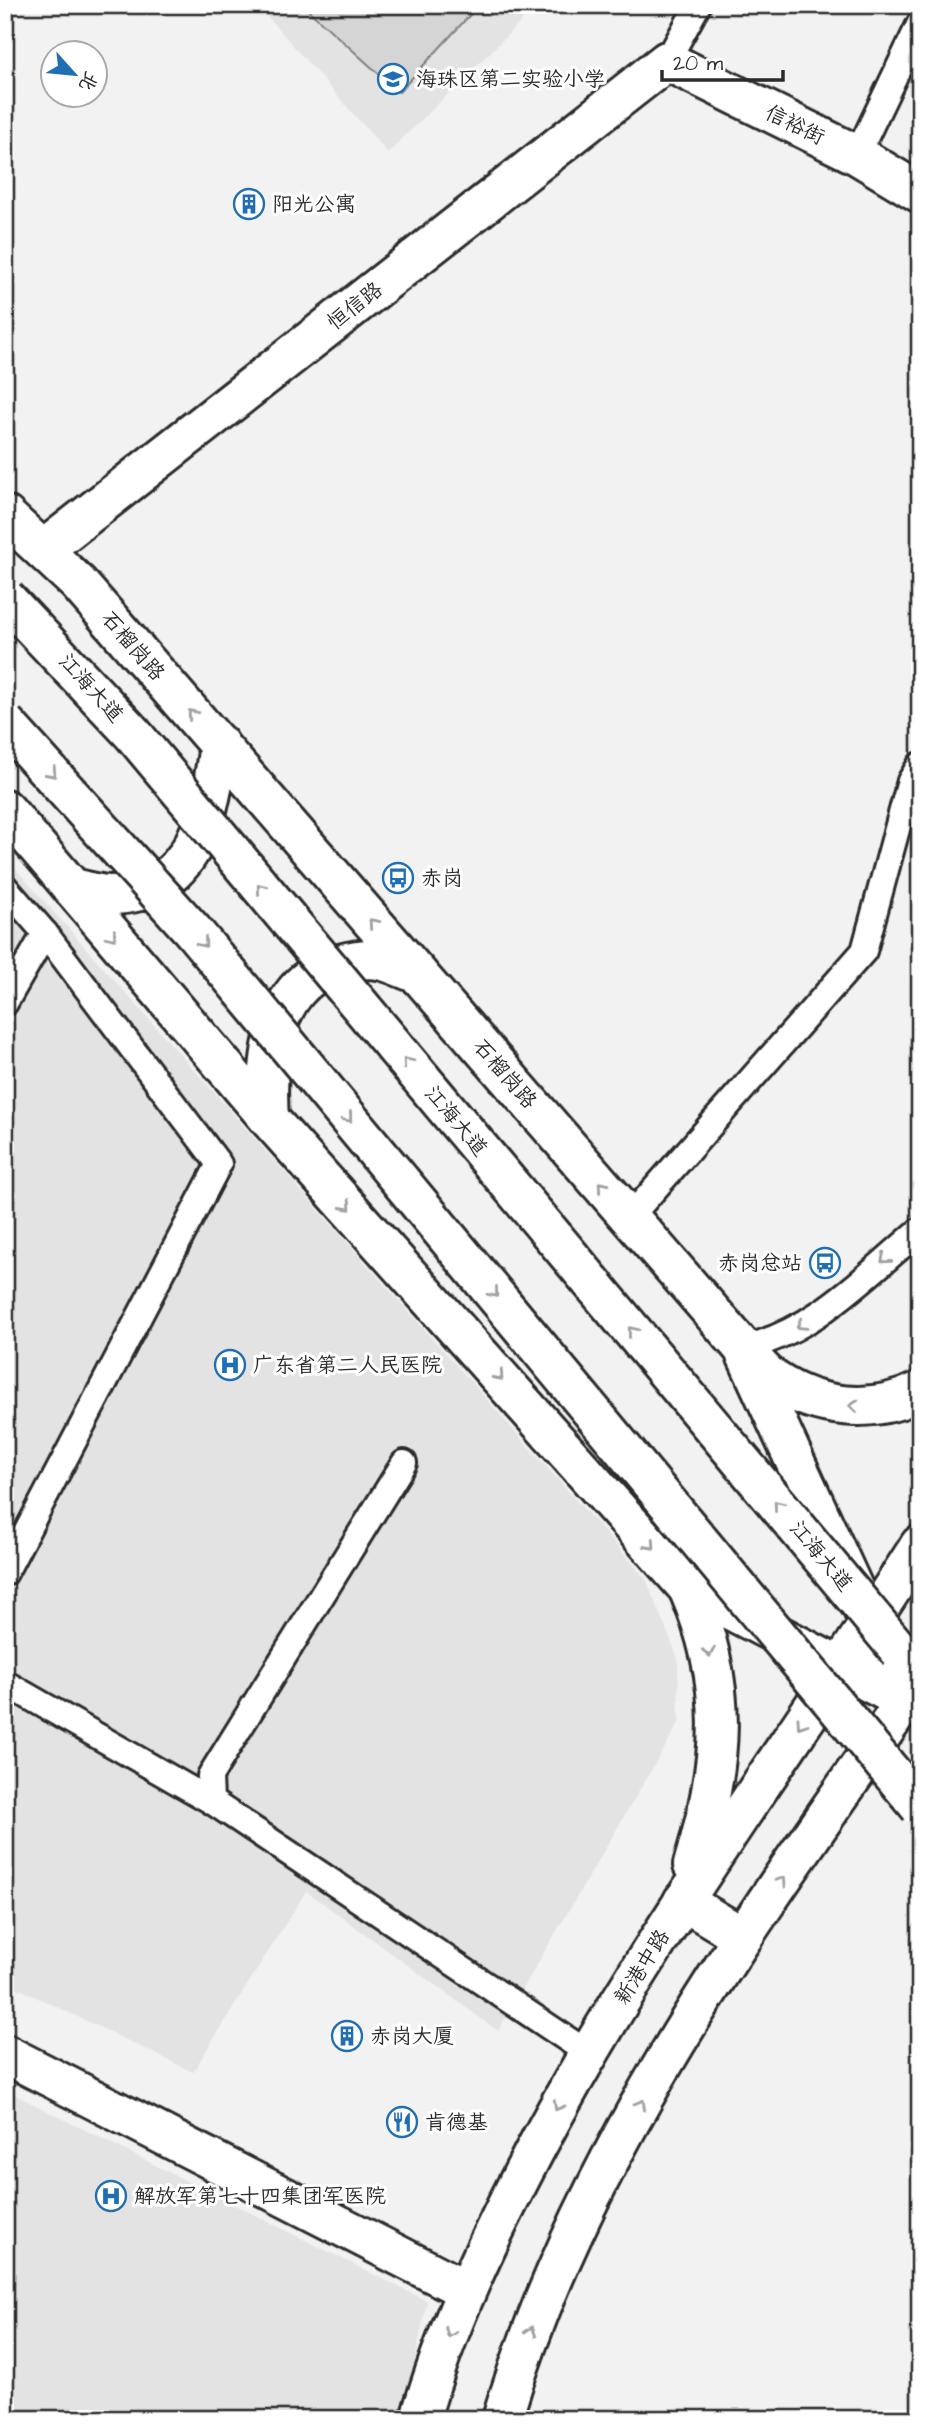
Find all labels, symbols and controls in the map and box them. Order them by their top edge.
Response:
north arrow [38,38,108,108]
scale bar [662,38,783,82]
text: 20 m [673,49,724,78]
school or university icon: 海珠区第二实验小学 [376,62,410,96]
place label: 海珠区第二实验小学 [416,65,605,94]
text: 北 [71,66,104,96]
street label: 信裕街 [760,98,830,152]
building icon: 阳光公寓 [232,187,266,221]
place label: 阳光公寓 [272,190,356,219]
street label: 恒信路 [321,275,389,337]
street label: 石榴岗路 [95,605,171,687]
street label: 江海大道 [52,647,130,729]
one-way arrow [188,709,200,722]
one-way arrow [44,765,56,778]
bus stop icon: 赤岗 [381,861,415,895]
place label: 赤岗 [421,864,463,893]
one-way arrow [257,883,269,896]
one-way arrow [369,918,381,931]
one-way arrow [104,928,117,941]
one-way arrow [195,935,207,948]
street label: 石榴岗路 [467,1033,543,1115]
one-way arrow [403,1058,415,1071]
street label: 江海大道 [418,1080,494,1162]
one-way arrow [340,1110,353,1123]
one-way arrow [598,1181,610,1194]
one-way arrow [339,1198,351,1211]
bus stop icon: 赤岗总站 [808,1246,842,1280]
place label: 赤岗总站 [718,1249,802,1278]
one-way arrow [881,1251,894,1263]
one-way arrow [486,1285,498,1298]
one-way arrow [795,1316,808,1329]
one-way arrow [628,1326,640,1339]
hospital icon: 广东省第二人民医院 [213,1348,247,1382]
place label: 广东省第二人民医院 [253,1351,442,1380]
one-way arrow [490,1368,503,1381]
one-way arrow [849,1399,860,1414]
one-way arrow [774,1501,786,1514]
street label: 江海大道 [783,1515,859,1597]
one-way arrow [642,1537,655,1550]
one-way arrow [701,1647,716,1658]
one-way arrow [797,1716,809,1729]
one-way arrow [773,1876,786,1889]
street label: 新港中路 [607,1924,677,2010]
building icon: 赤岗大厦 [330,2019,364,2053]
place label: 赤岗大厦 [370,2022,454,2051]
one-way arrow [553,2098,567,2111]
one-way arrow [633,2099,646,2112]
restaurant icon: 肯德基 [385,2105,419,2139]
place label: 肯德基 [425,2108,488,2137]
hospital icon: 解放军第七十四集团军医院 [94,2179,128,2213]
place label: 解放军第七十四集团军医院 [134,2182,386,2211]
one-way arrow [523,2325,537,2337]
one-way arrow [444,2326,458,2338]

